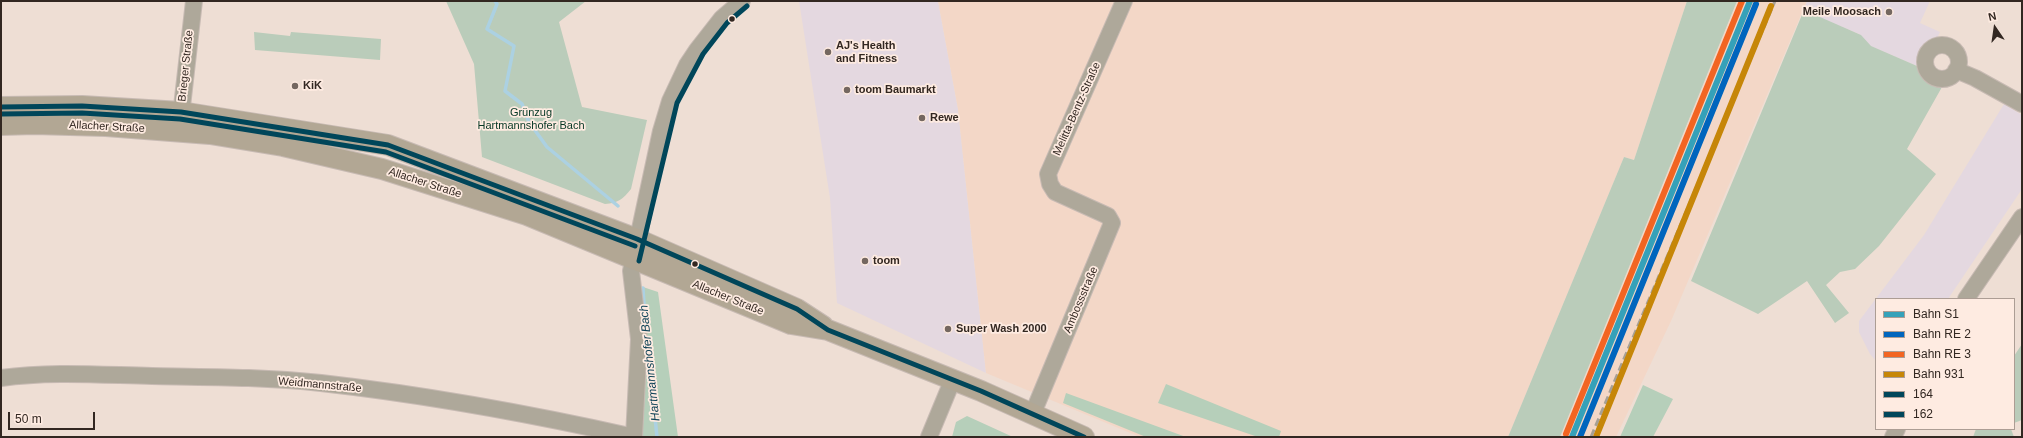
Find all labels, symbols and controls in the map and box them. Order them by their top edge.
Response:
place label: Meile Moosach [1803,5,1881,19]
marker: Meile Moosach [1884,7,1894,17]
north arrow [1975,8,2015,48]
text: N [1987,10,1998,23]
unlabelled marker [727,14,737,24]
street label: Brieger Straße [176,30,196,102]
place label: AJ's Health and Fitness [836,39,897,65]
marker: AJ's Health and Fitness [823,47,833,57]
street label: Melitta-Bentz-Straße [1050,60,1104,158]
place label: KiK [303,79,322,93]
marker: KiK [290,81,300,91]
place label: toom Baumarkt [855,83,936,97]
marker: toom Baumarkt [842,85,852,95]
park label: Grünzug Hartmannshofer Bach [478,106,584,132]
place label: Rewe [930,111,959,125]
marker: Rewe [917,113,927,123]
street label: Allacher Straße [69,118,145,136]
street label: Allacher Straße [387,165,463,201]
place label: toom [873,254,900,268]
marker: toom [860,256,870,266]
unlabelled marker [690,259,700,269]
street label: Ambossstraße [1061,265,1101,335]
street label: Allacher Straße [690,278,766,318]
legend [1875,298,2015,430]
water label: Hartmannshofer Bach [637,304,663,422]
text: Bahn S1 [1913,307,1959,321]
place label: Super Wash 2000 [956,322,1047,336]
marker: Super Wash 2000 [943,324,953,334]
text: Bahn RE 2 [1913,327,1971,341]
text: Bahn RE 3 [1913,347,1971,361]
text: Bahn 931 [1913,367,1964,381]
street label: Weidmannstraße [278,375,362,395]
text: 164 [1913,387,1933,401]
scale bar [10,404,97,430]
text: 162 [1913,407,1933,421]
text: 50 m [15,412,42,426]

